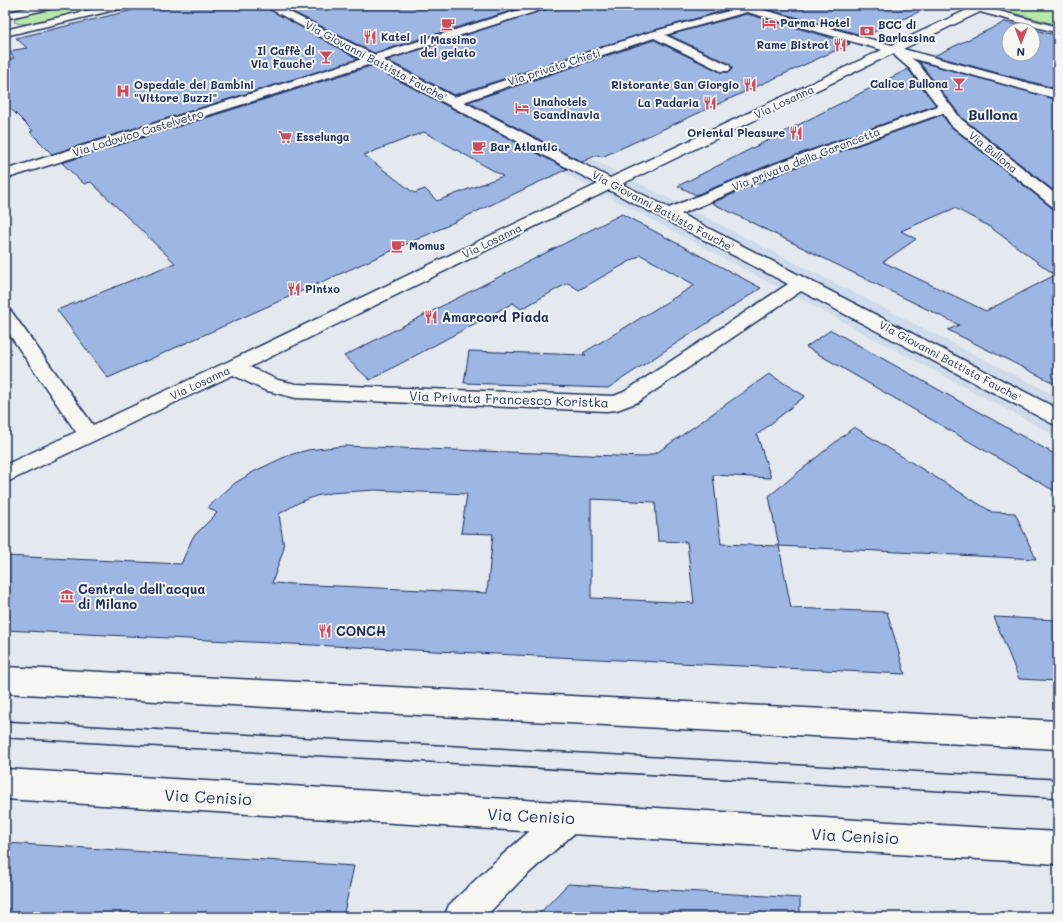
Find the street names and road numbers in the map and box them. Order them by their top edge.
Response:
street label: Via Giovanni Battista Fauche' [303,17,450,104]
street label: Via privata Chieti [505,44,602,89]
street label: Via Losanna [751,81,816,122]
street label: Via Lodovico Castelvetro [70,105,206,160]
street label: Via privata della Garancetta [730,123,882,194]
street label: Via Bullona [966,127,1021,176]
street label: Via Giovanni Battista Fauche' [590,167,737,254]
street label: Via Losanna [460,220,524,261]
street label: Via Giovanni Battista Fauche' [877,317,1024,404]
street label: Via Losanna [167,362,232,403]
street label: Via Privata Francesco Koristka [409,387,609,410]
street label: Via Cenisio [164,784,252,809]
street label: Via Cenisio [487,803,575,828]
street label: Via Cenisio [811,823,899,848]

